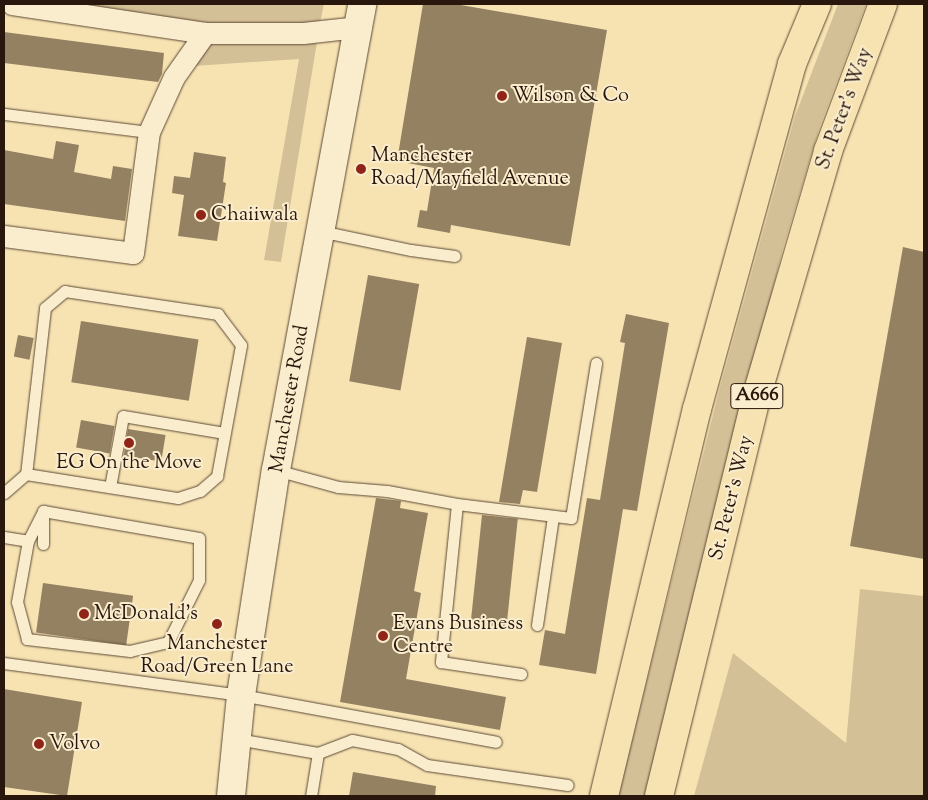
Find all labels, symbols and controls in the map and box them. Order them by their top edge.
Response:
street label: St. Peter's Way [812,45,878,173]
place label: Wilson & Co [512,84,629,108]
marker: Wilson & Co [496,90,508,102]
place label: Manchester Road/Mayfield Avenue [371,145,569,192]
marker: Manchester Road/Mayfield Avenue [355,163,367,175]
place label: Chaiiwala [211,203,298,227]
marker: Chaiiwala [195,209,207,221]
street label: Manchester Road [265,323,315,475]
road number: A666 [730,380,784,412]
street label: St. Peter's Way [705,433,759,563]
marker: EG On the Move [123,437,135,449]
place label: EG On the Move [56,451,202,475]
place label: McDonald's [94,602,198,626]
marker: McDonald's [78,608,90,620]
place label: Evans Business Centre [393,612,523,659]
marker: Manchester Road/Green Lane [211,618,223,630]
marker: Evans Business Centre [377,630,389,642]
place label: Manchester Road/Green Lane [140,632,294,679]
place label: Volvo [49,732,100,756]
marker: Volvo [33,738,45,750]

